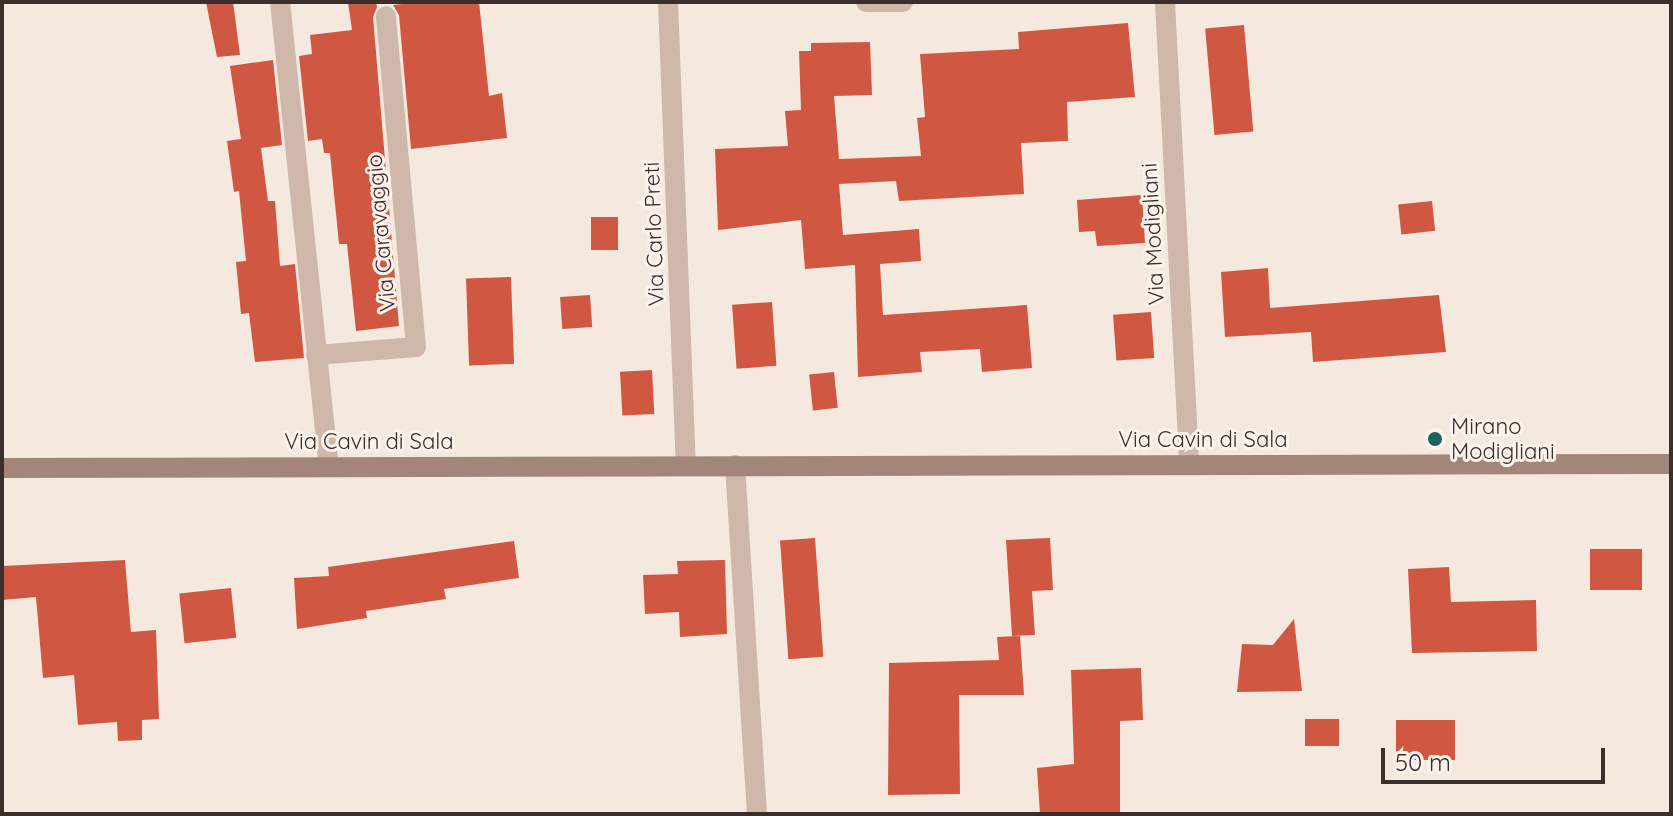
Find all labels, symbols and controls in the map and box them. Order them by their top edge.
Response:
street label: Via Caravaggio [361,153,401,313]
street label: Via Carlo Preti [638,161,670,307]
street label: Via Modigliani [1136,162,1170,306]
place label: Mirano Modigliani [1451,413,1555,464]
street label: Via Cavin di Sala [1118,427,1288,453]
street label: Via Cavin di Sala [284,429,454,455]
marker: Mirano Modigliani [1426,430,1444,448]
scale bar [1385,732,1609,782]
text: 50 m [1395,747,1451,777]

